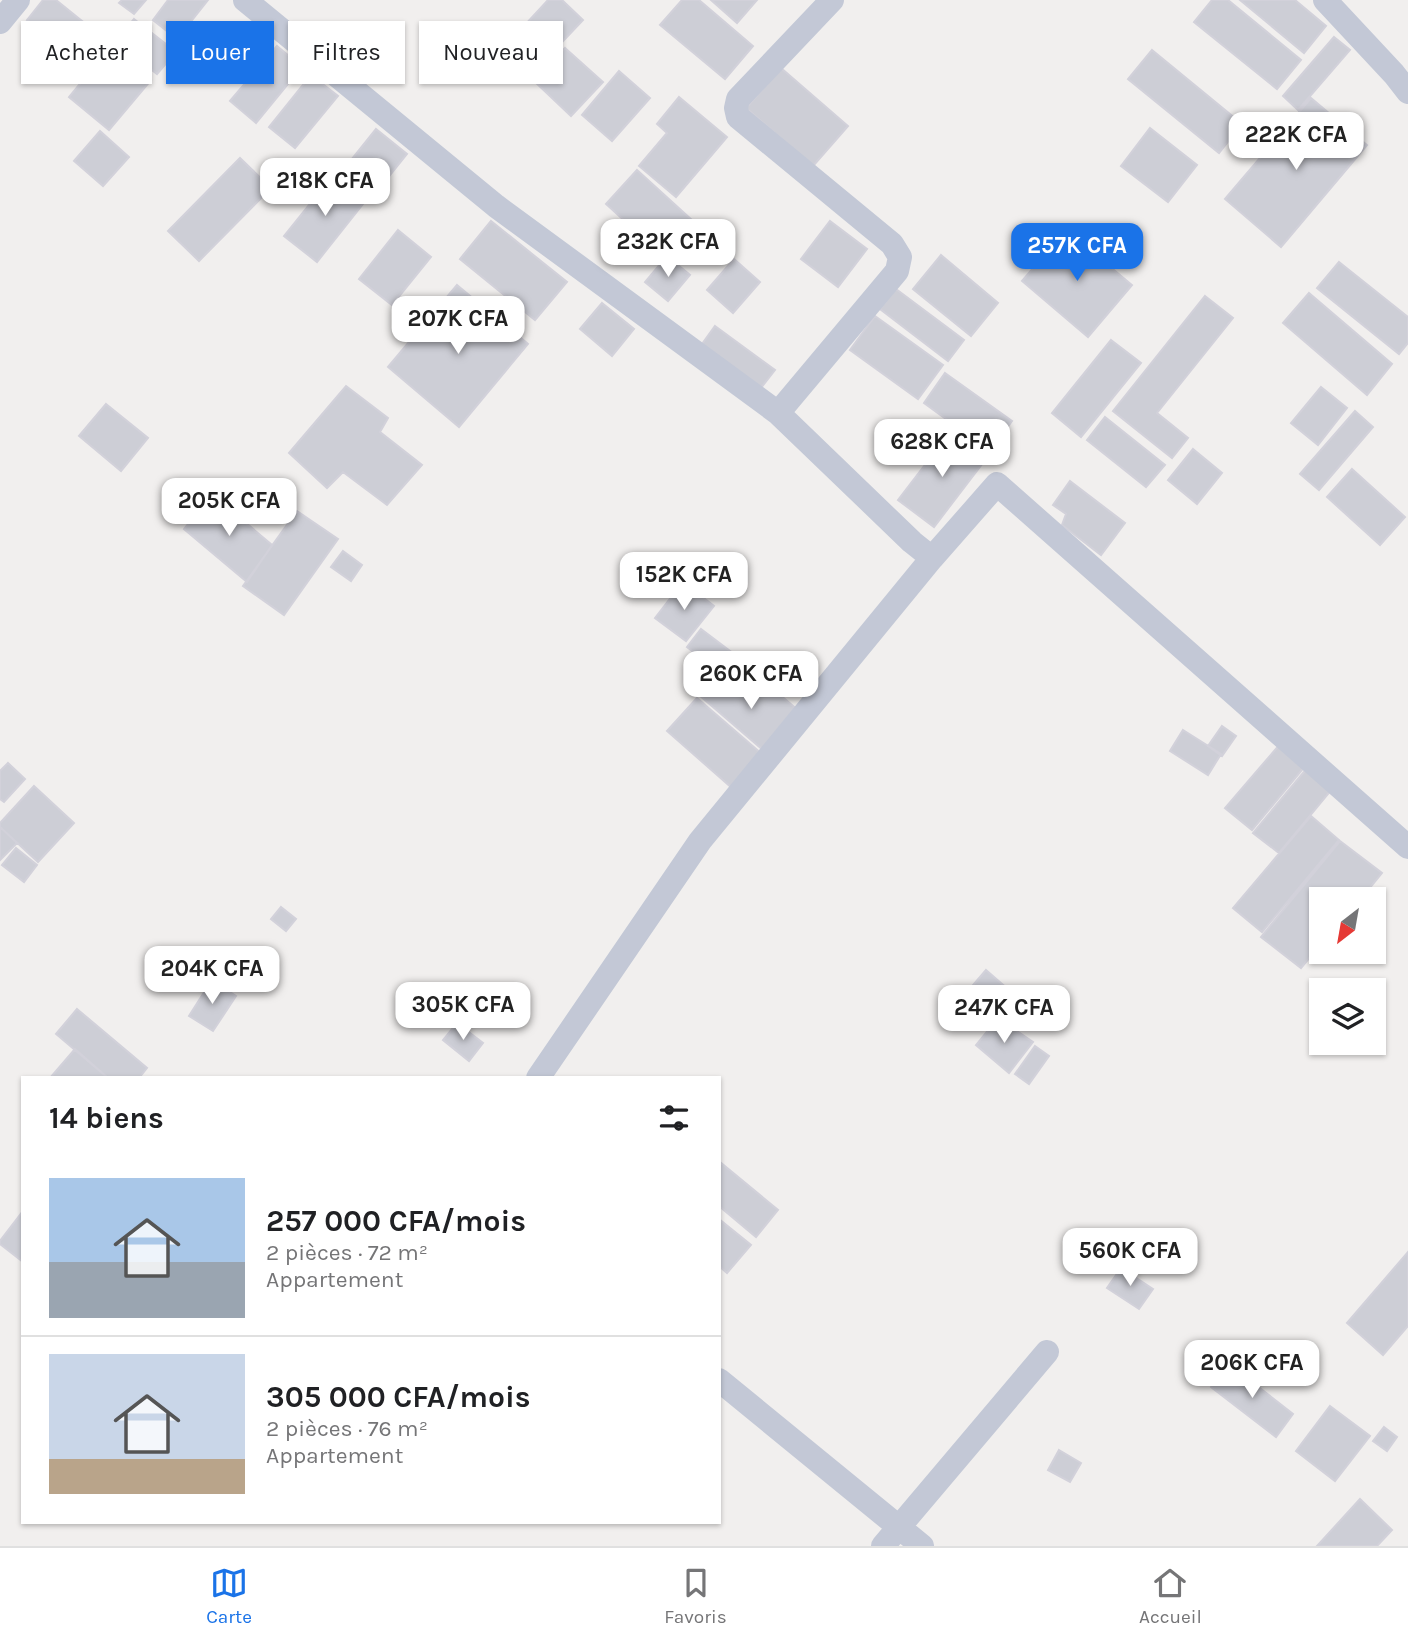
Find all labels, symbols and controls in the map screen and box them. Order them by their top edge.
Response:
chip: Acheter [21,21,152,84]
chip: Louer [166,21,274,84]
chip: Filtres [288,21,405,84]
chip: Nouveau [419,21,563,84]
pin: 222K CFA [1224,113,1368,172]
text: 222K CFA [1245,121,1347,148]
pin: 218K CFA [253,158,397,218]
text: 218K CFA [276,167,374,194]
pin: 232K CFA [596,219,740,279]
pin: 257K CFA [1005,224,1149,283]
text: 232K CFA [616,228,720,255]
text: 257K CFA [1027,232,1127,259]
pin: 207K CFA [386,296,530,356]
text: 207K CFA [408,305,508,332]
pin: 628K CFA [870,420,1014,479]
text: 628K CFA [890,428,994,455]
pin: 205K CFA [157,478,301,538]
text: 205K CFA [178,487,280,514]
pin: 152K CFA [612,552,756,612]
text: 152K CFA [636,561,732,588]
pin: 260K CFA [679,652,823,711]
text: 260K CFA [699,660,803,687]
north arrow [1309,887,1386,964]
map controls [1309,887,1386,1055]
pin: 204K CFA [140,946,284,1006]
text: 204K CFA [160,955,264,982]
button: layers [1309,978,1386,1055]
pin: 305K CFA [391,982,535,1042]
pin: 247K CFA [932,986,1076,1045]
text: 305K CFA [411,991,515,1018]
text: 247K CFA [954,994,1054,1021]
icon: filters [655,1099,693,1137]
text: 14 biens [49,1100,164,1136]
text: 257 000 CFA/mois [266,1203,526,1239]
icon: home [105,1206,189,1290]
pin: 560K CFA [1058,1228,1202,1288]
text: 560K CFA [1079,1237,1181,1264]
text: 2 pièces · 72 m² [266,1239,428,1266]
text: Appartement [266,1266,403,1293]
pin: 206K CFA [1180,1340,1324,1400]
text: 206K CFA [1200,1349,1304,1376]
text: 305 000 CFA/mois [266,1379,531,1415]
icon: home [105,1382,189,1466]
text: 2 pièces · 76 m² [266,1415,428,1442]
text: Appartement [266,1442,403,1469]
tab: Carte [206,1564,252,1628]
tab: Favoris [664,1564,727,1628]
tab: Accueil [1139,1564,1202,1628]

